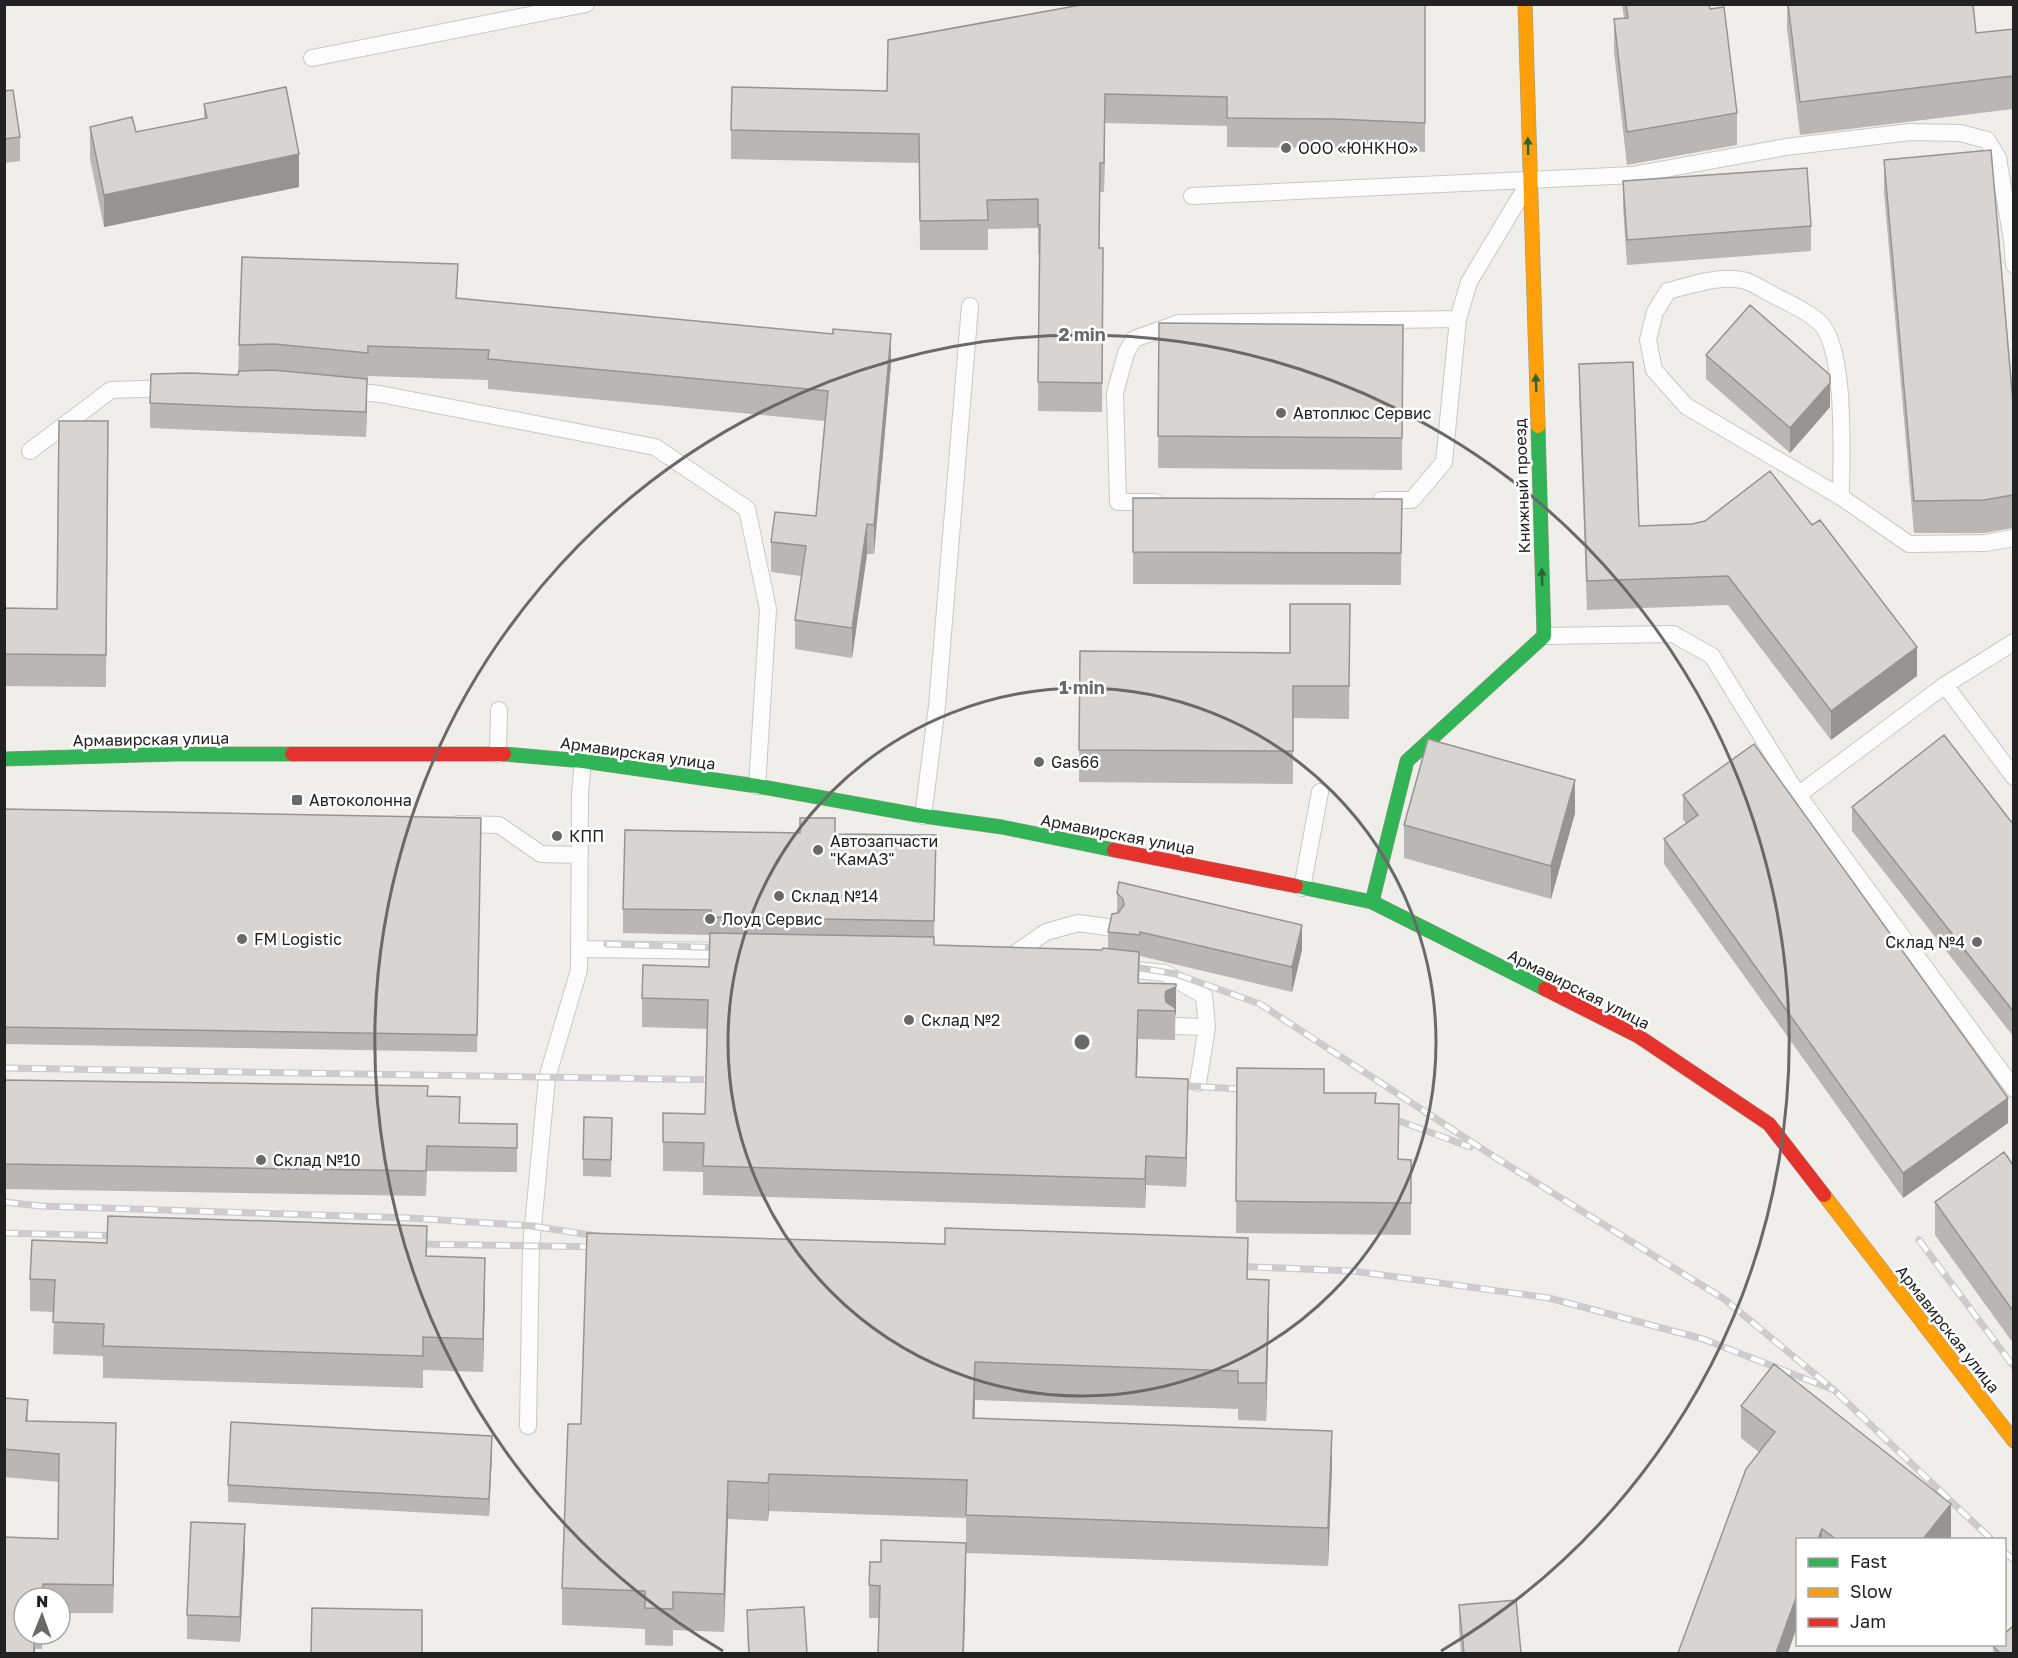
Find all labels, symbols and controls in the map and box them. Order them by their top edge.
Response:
one-way arrow [1524,136,1533,155]
place label: ООО «ЮНКНО» [1298,138,1418,158]
marker: ООО «ЮНКНО» [1279,141,1293,155]
text: 2 min [1058,323,1106,345]
one-way arrow [1531,373,1540,392]
place label: Автоплюс Сервис [1293,403,1432,423]
marker: Автоплюс Сервис [1274,406,1288,420]
street label: Книжный проезд [1510,418,1534,554]
one-way arrow [1537,568,1547,587]
text: 1 min [1059,676,1105,698]
street label: Армавирская улица [73,728,229,750]
street label: Армавирская улица [559,732,717,774]
place label: Gas66 [1051,752,1099,772]
marker: Gas66 [1032,755,1046,769]
place label: Автоколонна [309,790,412,810]
marker: Автоколонна [290,793,304,807]
street label: Армавирская улица [1039,809,1197,859]
place label: КПП [569,826,604,846]
marker: КПП [550,829,564,843]
place label: Автозапчасти "КамАЗ" [830,831,938,869]
marker: Автозапчасти "КамАЗ" [811,843,825,857]
place label: Склад №14 [791,886,879,906]
marker: Склад №14 [772,889,786,903]
place label: Лоуд Сервис [722,909,823,929]
marker: Лоуд Сервис [703,912,717,926]
place label: FM Logistic [254,929,342,949]
marker: FM Logistic [235,932,249,946]
place label: Склад №4 [1885,932,1965,952]
marker: Склад №4 [1970,935,1984,949]
street label: Армавирская улица [1505,945,1653,1033]
place label: Склад №2 [921,1010,1000,1030]
marker: Склад №2 [902,1013,916,1027]
centre of rings [1072,1032,1092,1052]
place label: Склад №10 [273,1150,361,1170]
marker: Склад №10 [254,1153,268,1167]
street label: Армавирская улица [1892,1261,2004,1397]
legend [1796,1538,2006,1646]
text: Fast [1850,1550,1887,1572]
text: Slow [1850,1580,1893,1602]
north arrow [12,1586,72,1646]
text: N [36,1591,49,1611]
text: Jam [1850,1610,1886,1632]

